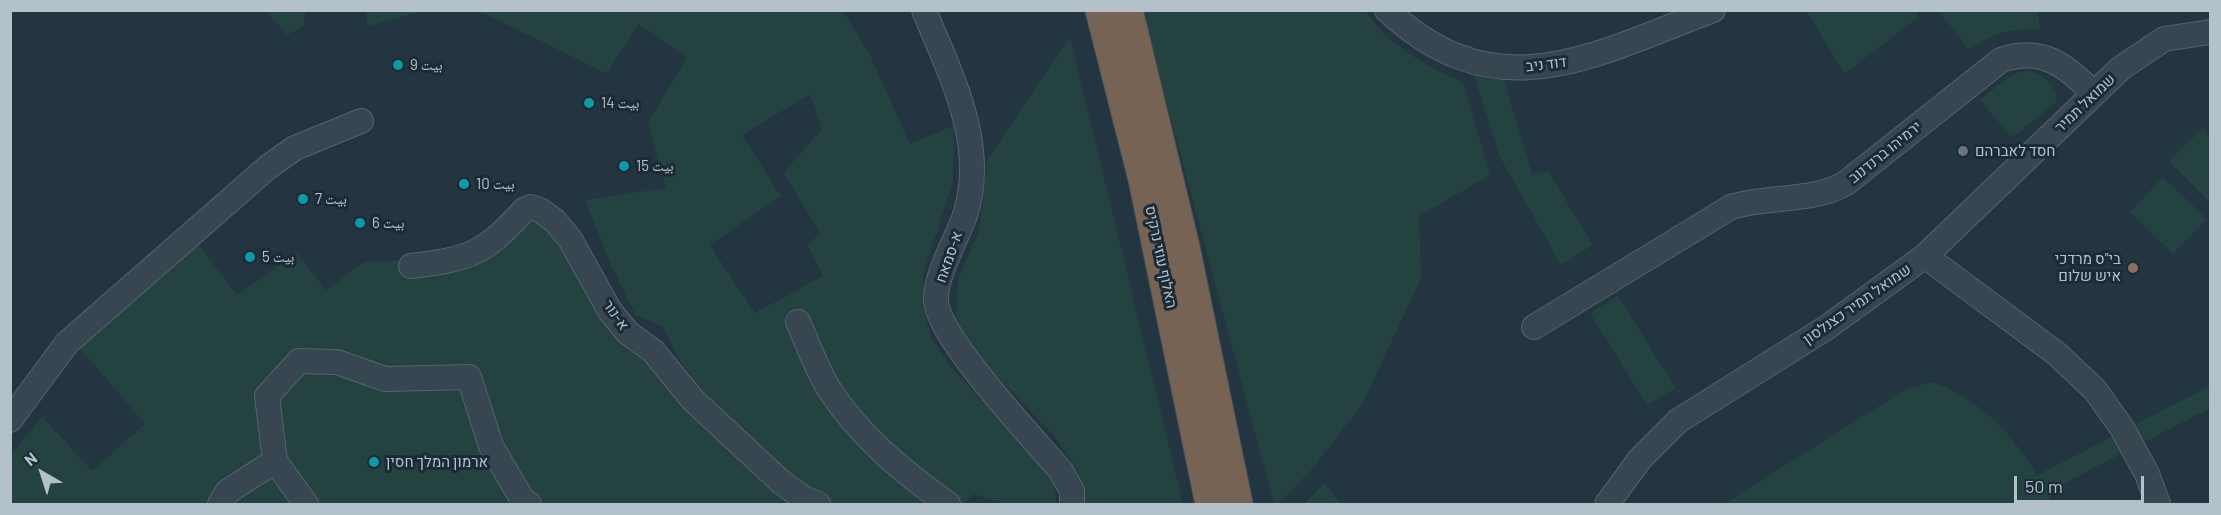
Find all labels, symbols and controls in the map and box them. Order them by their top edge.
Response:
street label: דוד ניב [1525,53,1567,75]
place label: بيت 9 [410,56,443,74]
marker: بيت 9 [391,58,405,72]
street label: שמואל תמיר [2051,70,2119,136]
place label: بيت 14 [601,94,639,112]
marker: بيت 14 [582,96,596,110]
street label: ירמיהו ברנדנוב [1845,117,1925,187]
place label: חסד לאברהם [1975,142,2055,160]
marker: חסד לאברהם [1956,144,1970,158]
place label: بيت 15 [636,157,674,175]
marker: بيت 15 [617,159,631,173]
place label: بيت 10 [476,175,515,193]
marker: بيت 10 [457,177,471,191]
place label: بيت 7 [315,190,347,208]
marker: بيت 7 [296,192,310,206]
street label: האלוף עוזי נרקיס [1141,204,1181,310]
place label: بيت 6 [372,214,405,232]
marker: بيت 6 [353,216,367,230]
street label: א-סמאח [932,229,966,285]
place label: بيت 5 [262,248,294,266]
marker: بيت 5 [243,250,257,264]
place label: בי"ס מרדכי איש שלום [2055,250,2121,285]
street label: שמואל תמיר כצנלסון [1800,260,1914,348]
marker: בי"ס מרדכי איש שלום [2126,261,2140,275]
street label: א-נור [599,296,633,334]
north arrow [12,443,72,503]
text: N [20,448,40,469]
place label: ארמון המלך חסין [386,453,488,471]
marker: ארמון המלך חסין [367,455,381,469]
scale bar [2017,464,2148,502]
text: 50 m [2025,475,2063,497]

